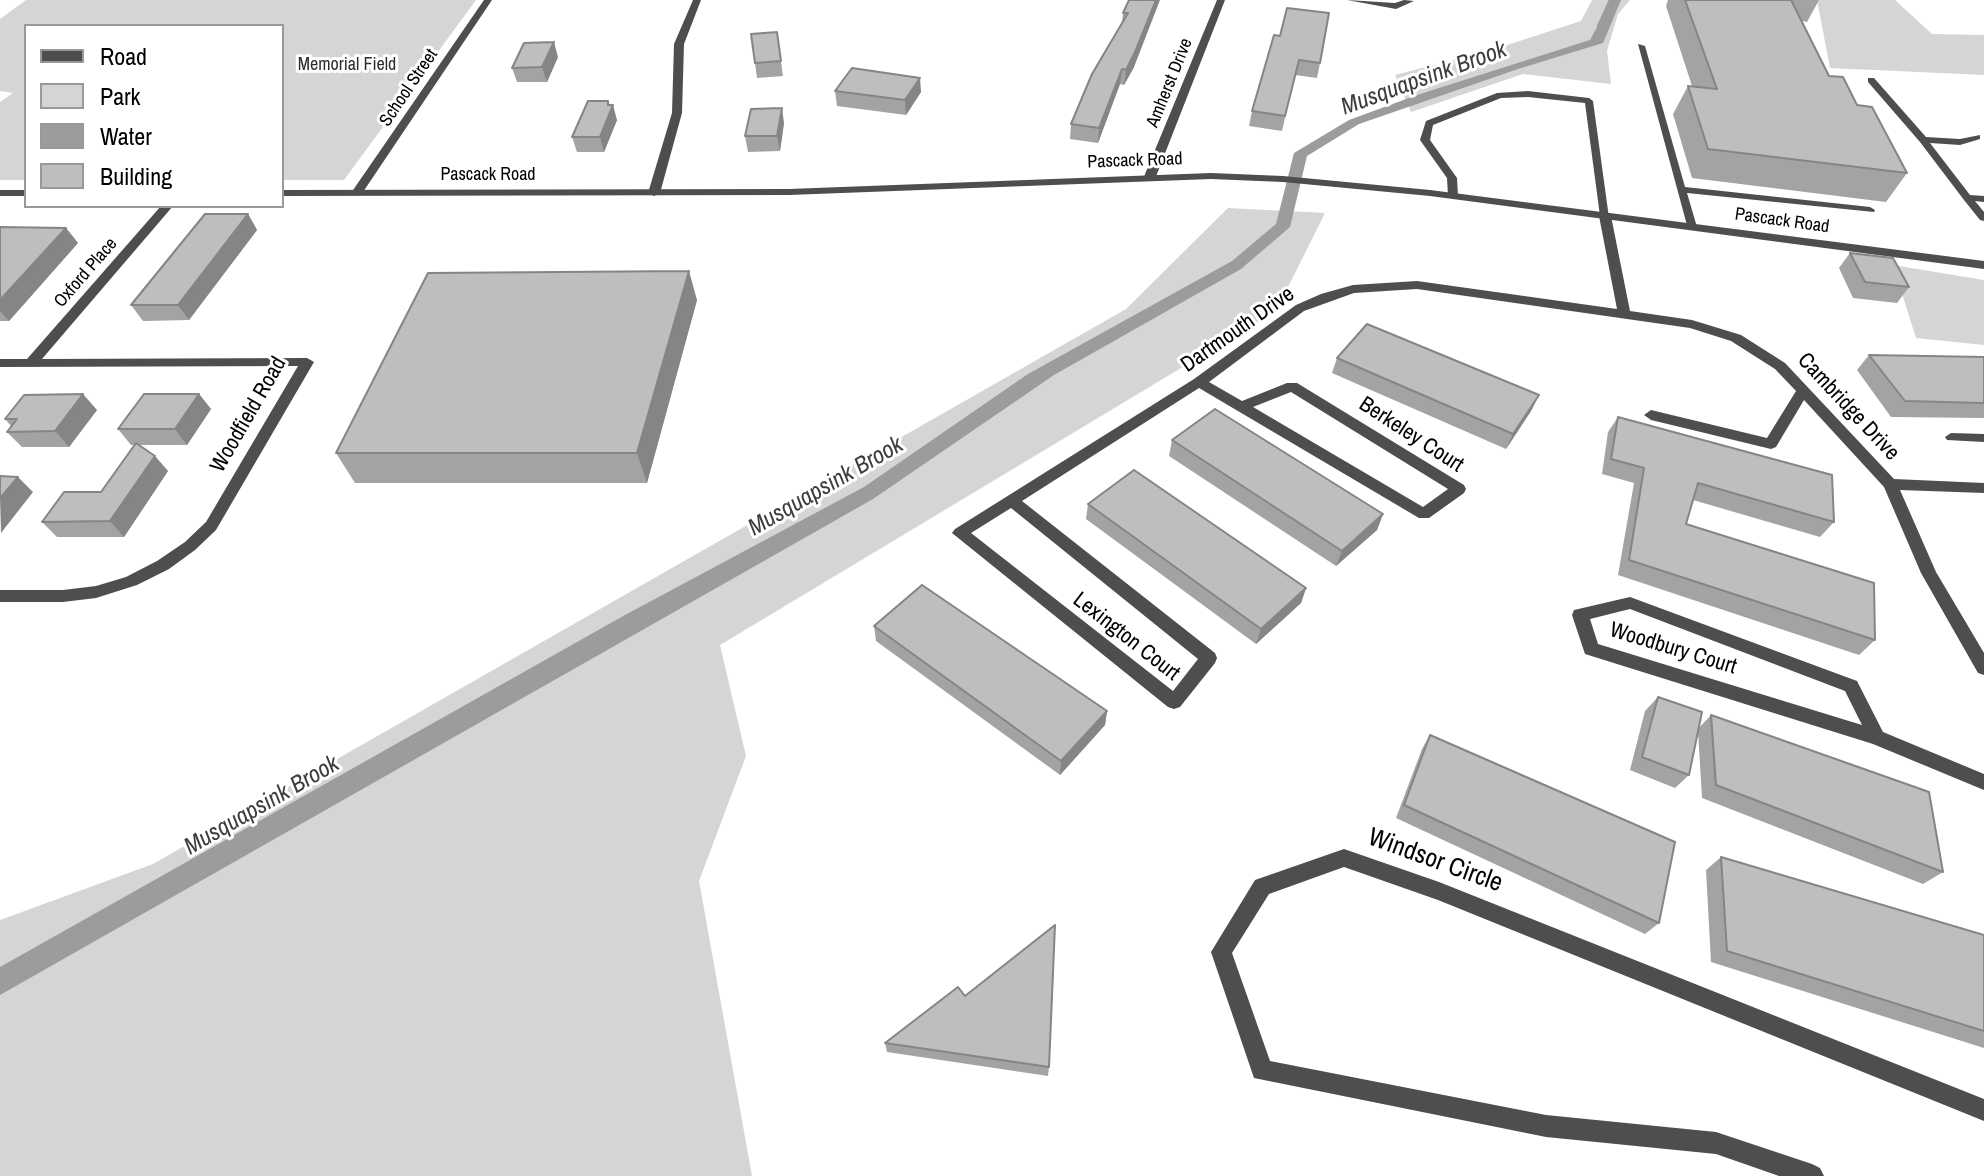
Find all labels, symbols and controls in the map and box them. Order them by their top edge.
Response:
legend [24,24,284,208]
street label: Amherst Drive [1142,35,1198,131]
water label: Musquapsink Brook [1337,36,1511,122]
text: Road [100,40,147,72]
street label: School Street [375,45,443,131]
park label: Memorial Field [298,54,396,76]
text: Park [100,80,140,112]
text: Water [100,120,152,152]
street label: Pascack Road [1087,149,1183,173]
text: Building [100,160,172,192]
street label: Pascack Road [440,164,536,186]
street label: Pascack Road [1733,204,1831,238]
street label: Oxford Place [50,234,122,312]
street label: Dartmouth Drive [1176,281,1300,379]
street label: Cambridge Drive [1792,348,1904,466]
street label: Woodfield Road [205,353,293,477]
street label: Berkeley Court [1354,391,1468,479]
water label: Musquapsink Brook [743,431,909,543]
street label: Lexington Court [1067,587,1185,687]
street label: Woodbury Court [1606,617,1740,681]
water label: Musquapsink Brook [179,750,345,862]
street label: Windsor Circle [1363,822,1507,900]

